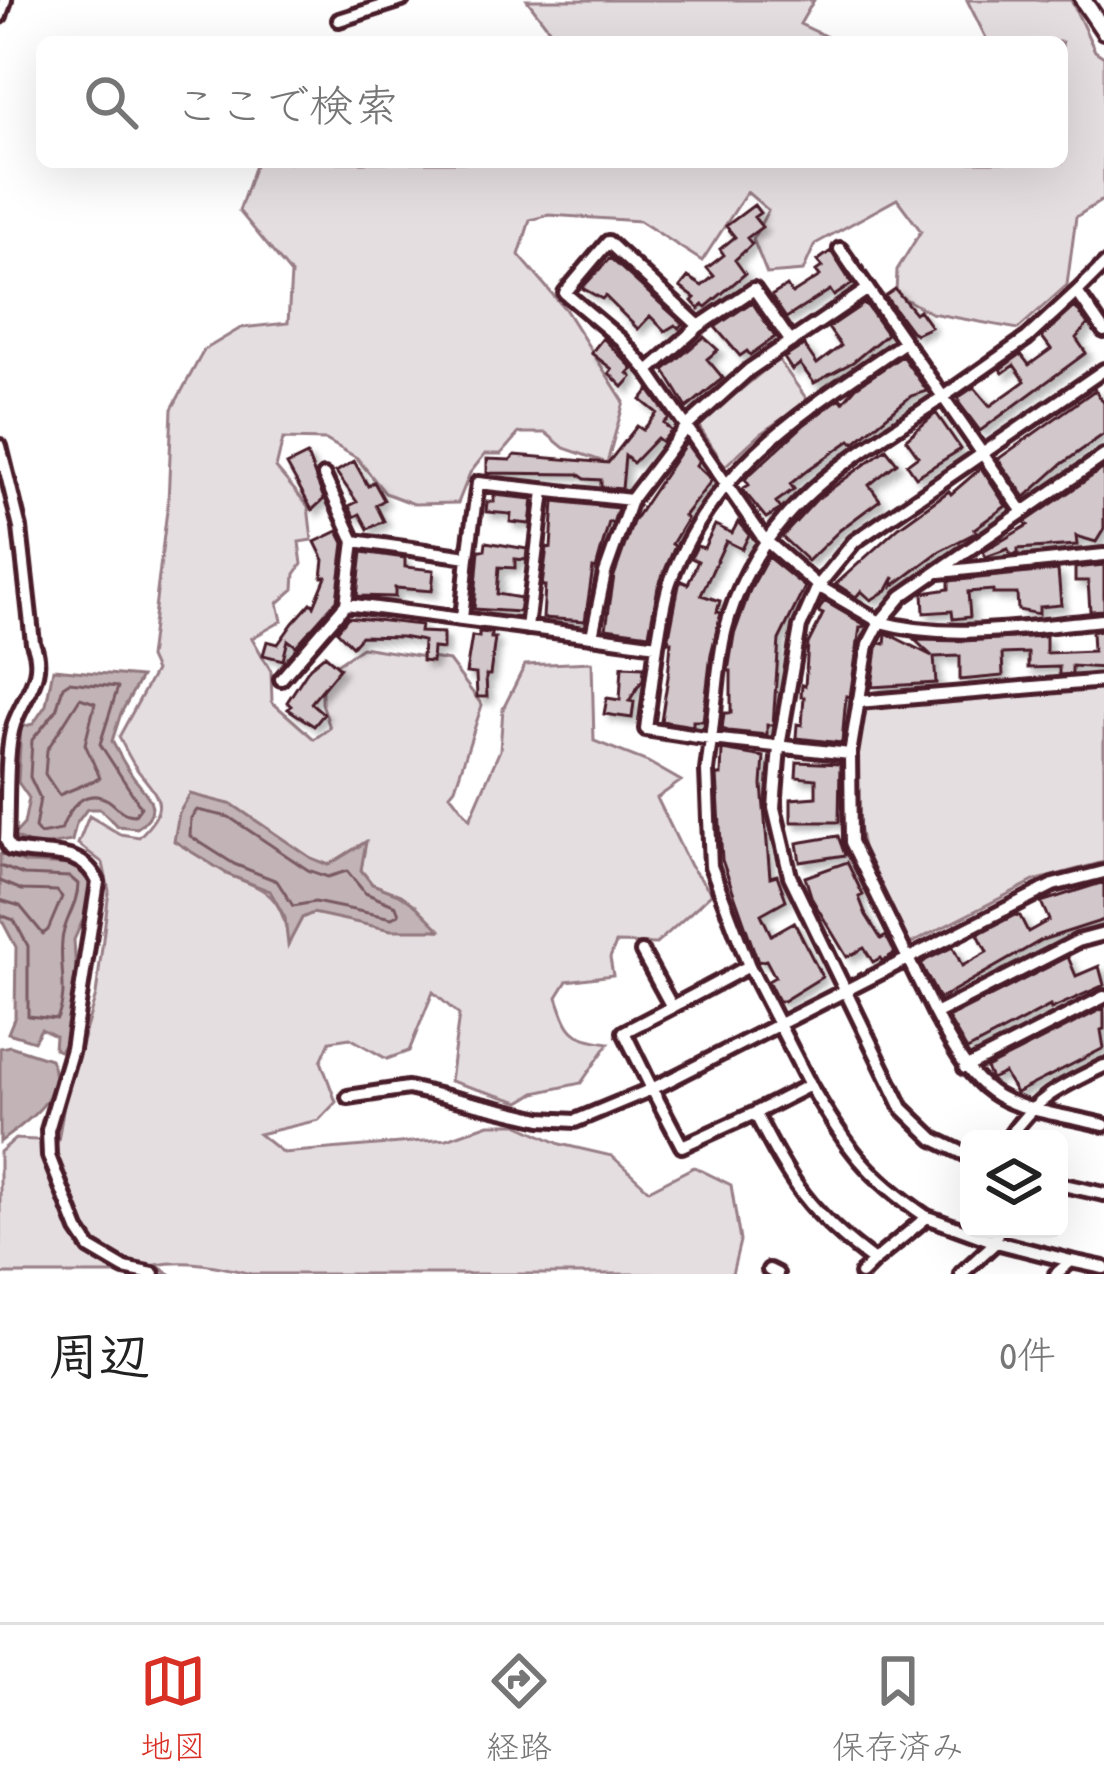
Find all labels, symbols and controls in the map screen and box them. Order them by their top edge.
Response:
search box [36,36,1068,168]
icon: search [78,69,144,135]
text: ここで検索 [174,74,399,135]
map controls [960,1130,1068,1238]
button: layers [960,1130,1068,1238]
text: 周辺 [48,1321,150,1390]
text: 0件 [1000,1328,1056,1381]
tab: 地図 [140,1648,206,1768]
tab: 経路 [486,1648,552,1768]
tab: 保存済み [832,1648,964,1768]

